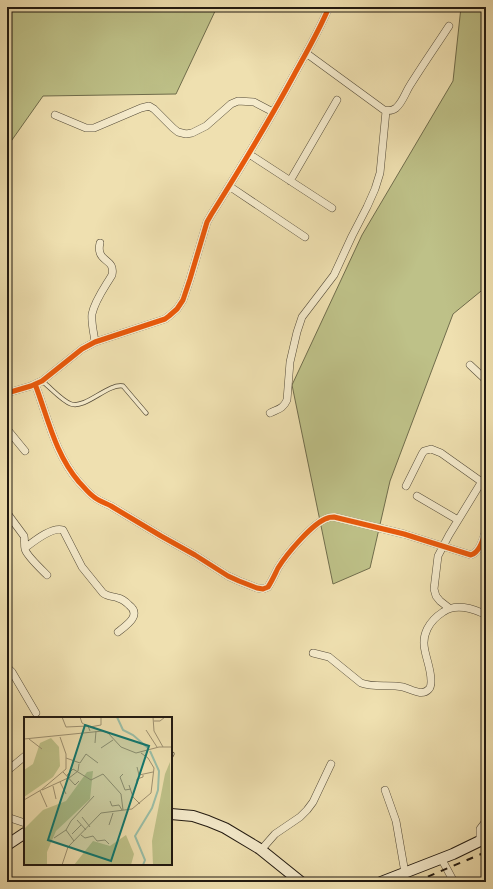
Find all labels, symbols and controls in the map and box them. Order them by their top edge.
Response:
inset map [24,717,172,865]

